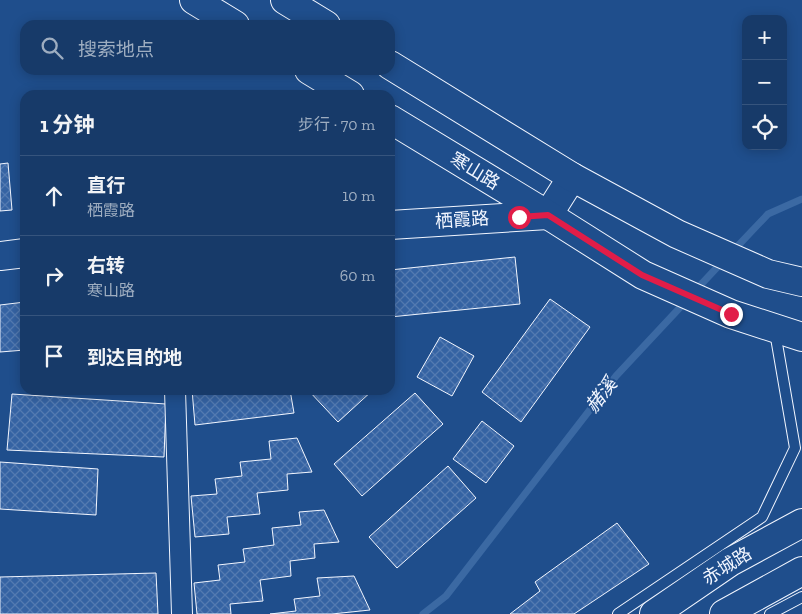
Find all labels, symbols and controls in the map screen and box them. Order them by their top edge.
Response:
map controls [742,15,787,150]
button: + [742,15,787,60]
search box [20,20,395,75]
icon: search [38,34,66,62]
text: 搜索地点 [78,38,154,61]
button: − [742,60,787,105]
button: locate [742,105,787,150]
text: 1 分钟 [40,112,94,137]
text: 步行 · 70 m [298,115,375,134]
street label: 寒山路 [446,148,504,194]
text: 直行 [87,174,125,197]
icon: ahead [40,182,68,210]
text: 10 m [342,186,375,205]
text: 栖霞路 [87,201,135,220]
route start [508,206,531,229]
street label: 栖霞路 [434,207,490,233]
text: 右转 [87,254,125,277]
icon: right [40,262,68,290]
text: 60 m [340,266,375,285]
text: 寒山路 [87,281,135,300]
route end [720,303,743,326]
icon: arrive [40,342,68,370]
text: 到达目的地 [87,346,182,369]
water label: 赭溪 [580,371,623,417]
street label: 赤城路 [698,542,756,590]

